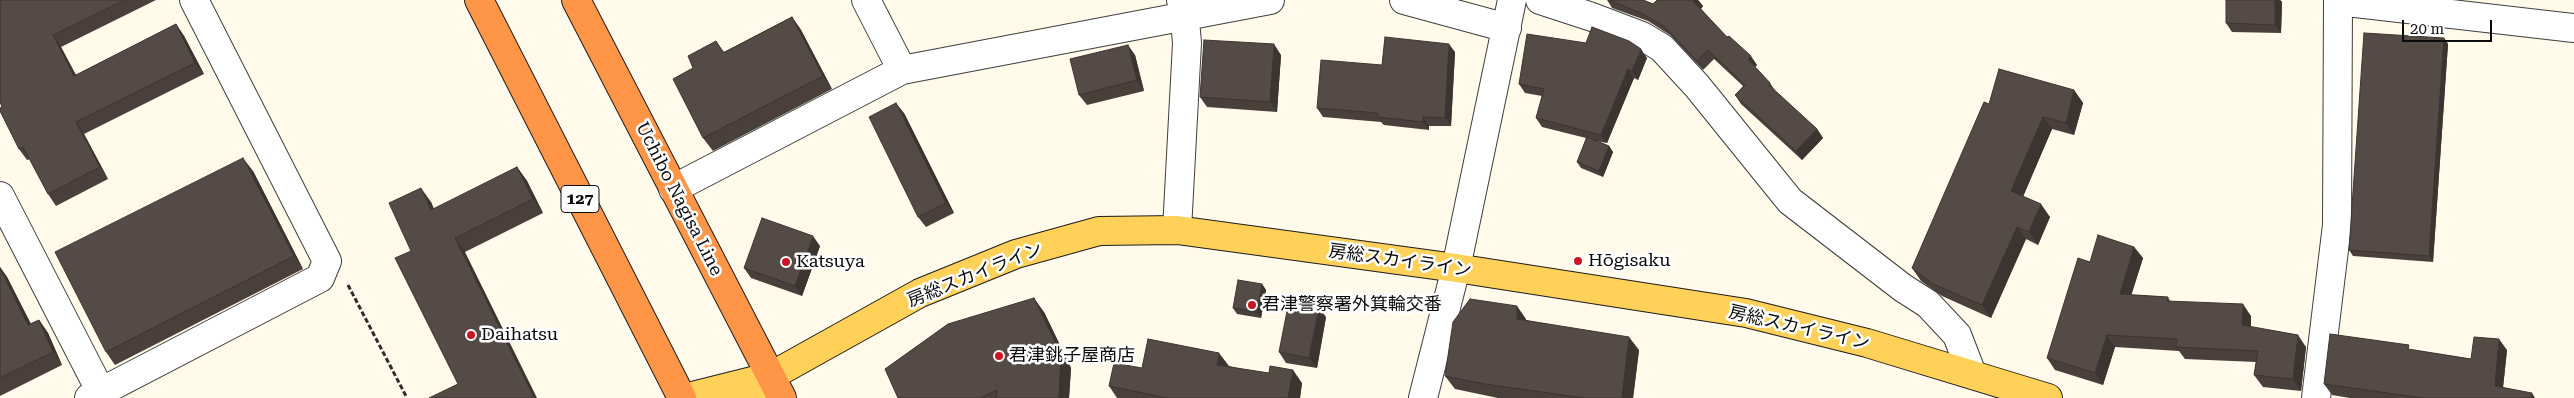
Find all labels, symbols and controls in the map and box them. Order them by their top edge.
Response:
scale bar [2404,10,2494,42]
text: 20 m [2410,20,2444,38]
street label: Uchibo Nagisa Line [631,119,727,279]
road number: 127 [561,185,599,212]
street label: 房総スカイライン [904,238,1046,312]
street label: 房総スカイライン [1327,240,1473,282]
place label: Hōgisaku [1588,250,1671,272]
place label: Katsuya [796,251,865,273]
marker: Hōgisaku [1572,255,1584,267]
marker: Katsuya [780,256,792,268]
place label: 君津警察署外箕輪交番 [1262,294,1442,316]
marker: 君津警察署外箕輪交番 [1246,299,1258,311]
street label: 房総スカイライン [1726,301,1872,355]
place label: Daihatsu [481,324,558,346]
marker: Daihatsu [465,329,477,341]
place label: 君津銚子屋商店 [1009,345,1135,367]
marker: 君津銚子屋商店 [993,350,1005,362]

